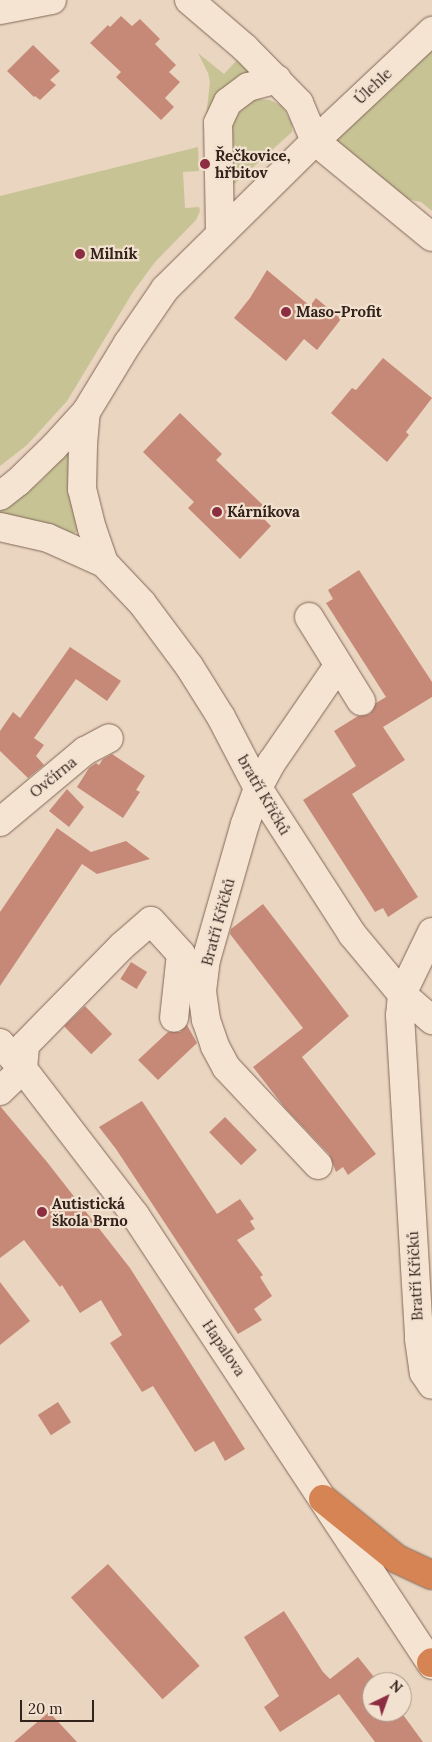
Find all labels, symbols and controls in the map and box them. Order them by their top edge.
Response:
street label: Úlehle [351,64,395,108]
place label: Řečkovice, hřbitov [215,146,290,181]
marker: Řečkovice, hřbitov [199,158,211,170]
place label: Milník [90,245,137,263]
marker: Milník [74,248,86,260]
place label: Maso-Profit [296,303,382,321]
marker: Maso-Profit [280,306,292,318]
place label: Kárníkova [227,503,300,521]
marker: Kárníkova [211,506,223,518]
street label: bratří Křičků [234,752,294,838]
street label: Ovčírna [26,753,80,801]
street label: Bratří Křičků [198,876,238,968]
place label: Autistická škola Brno [52,1194,128,1229]
marker: Autistická škola Brno [36,1206,48,1218]
street label: Bratří Křičků [404,1231,426,1321]
street label: Hapalova [199,1316,249,1380]
north arrow [362,1672,412,1722]
text: N [386,1676,406,1697]
scale bar [22,1690,96,1722]
text: 20 m [28,1699,63,1718]

